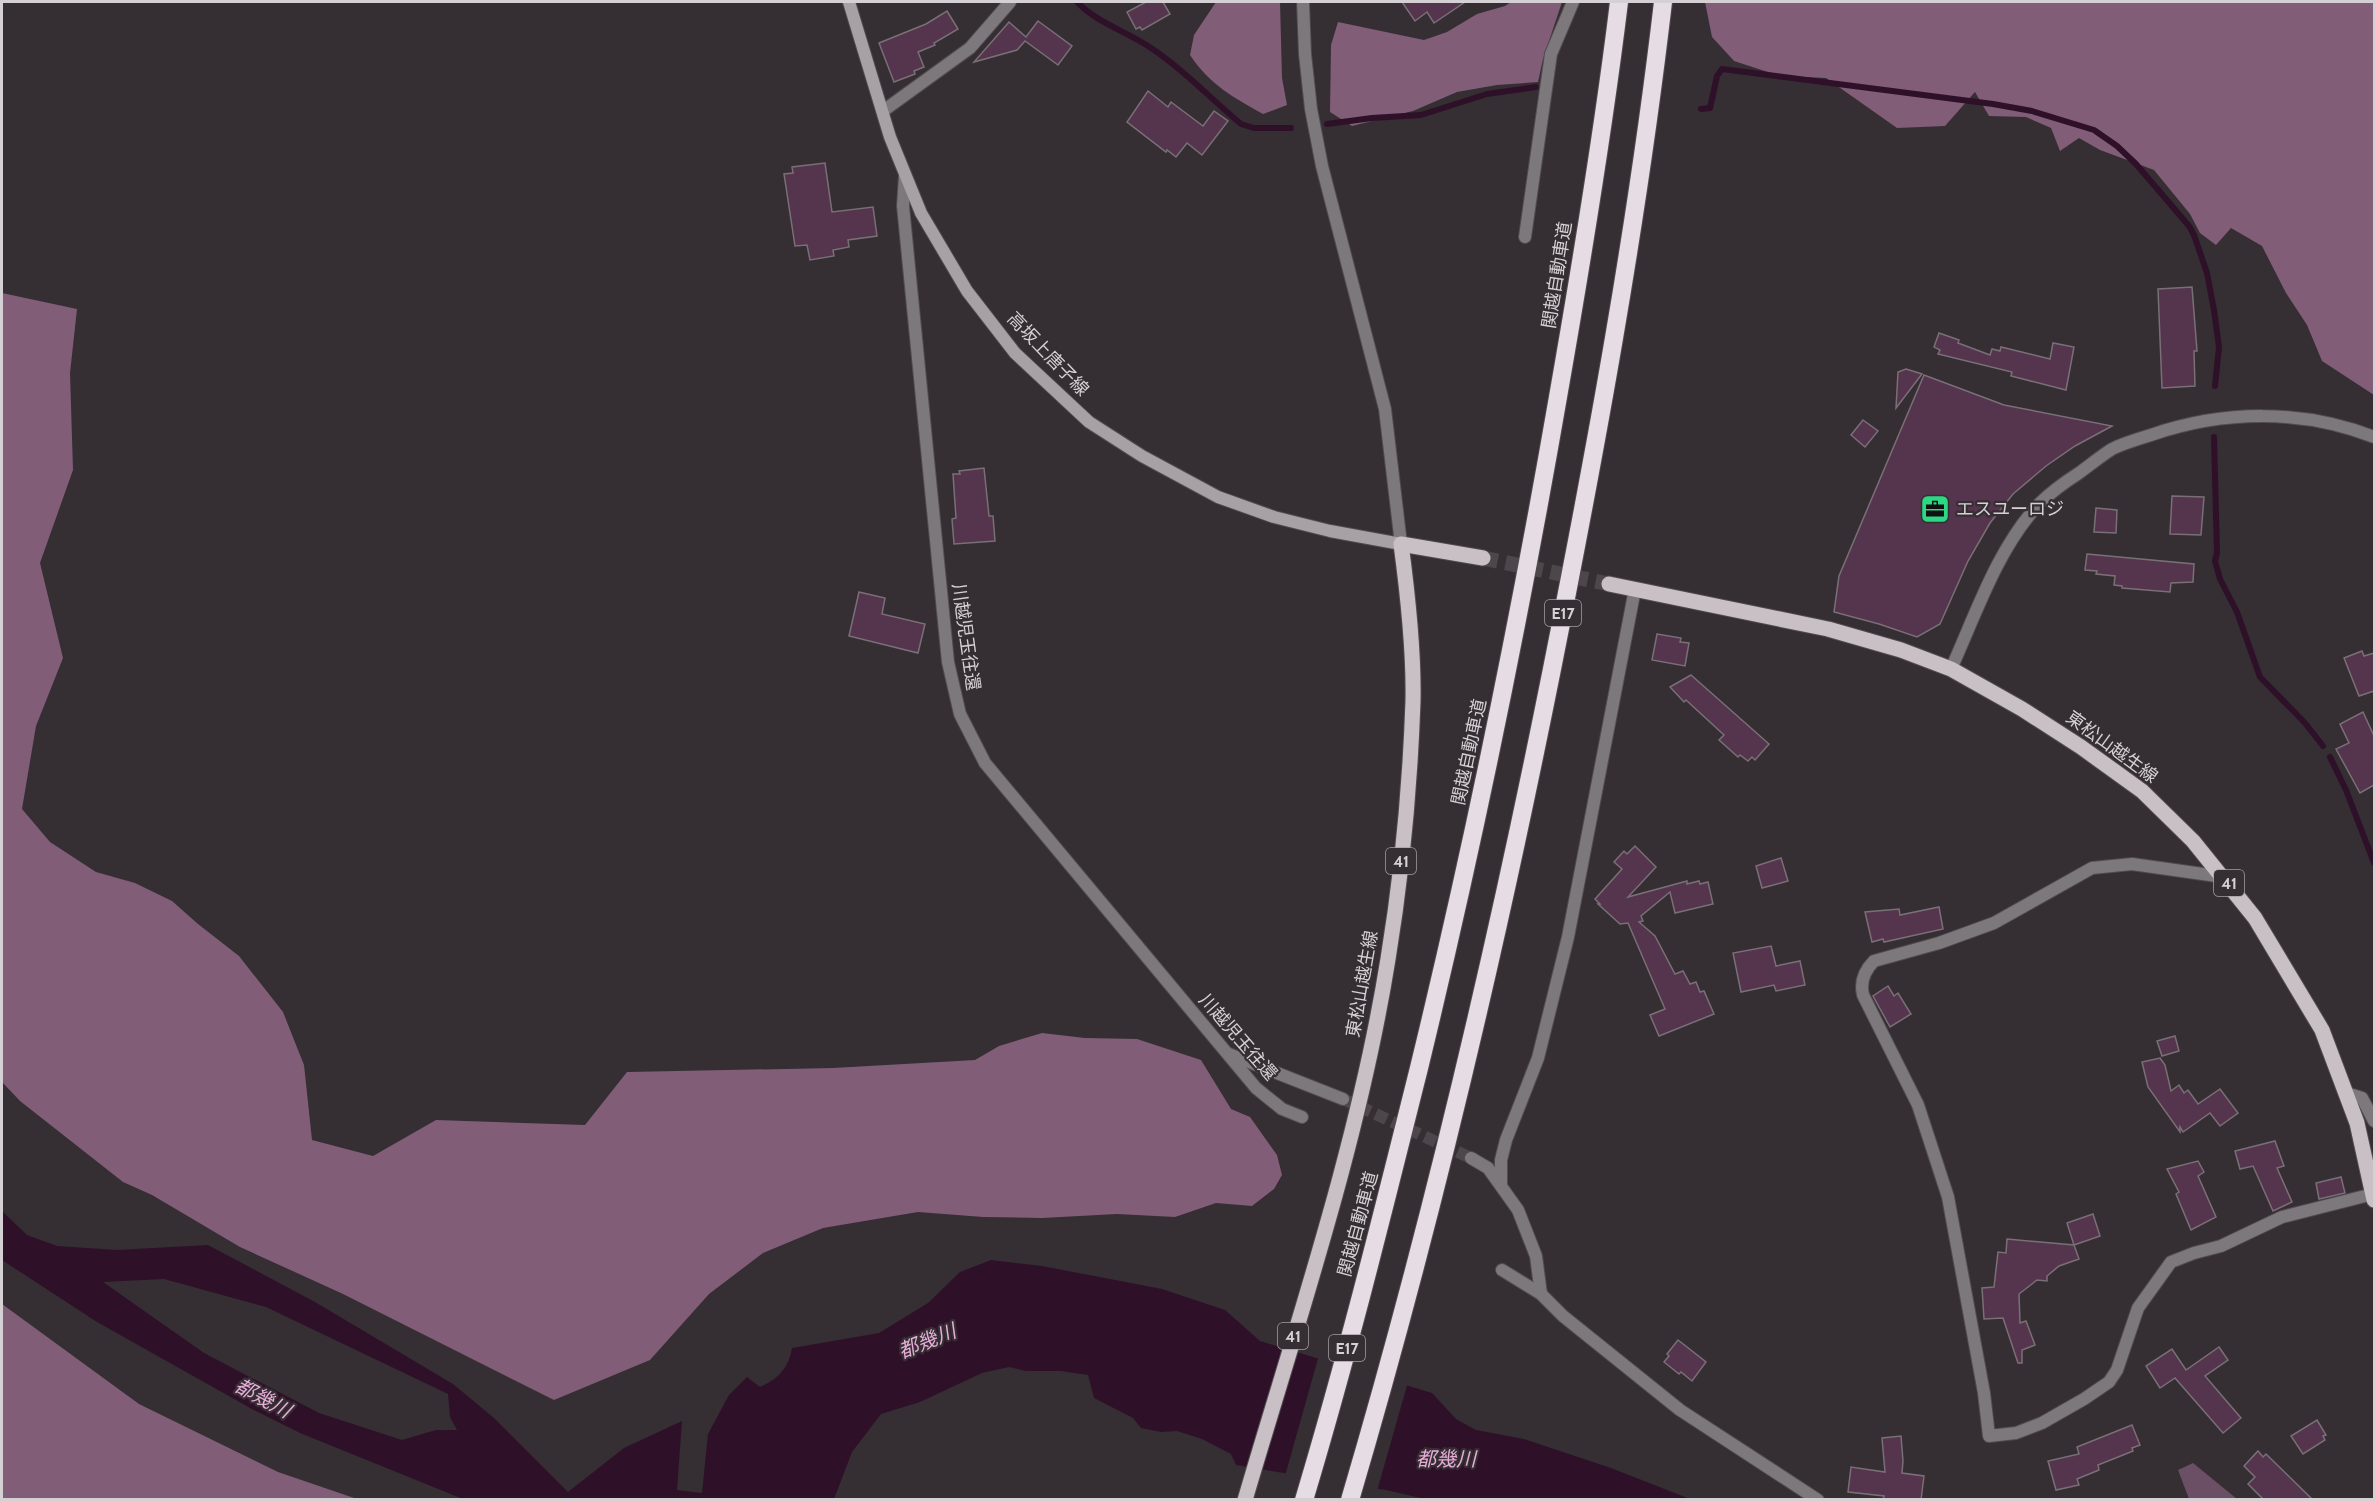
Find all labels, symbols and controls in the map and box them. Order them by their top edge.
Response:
street label: 関越自動車道 [1538,220,1576,330]
street label: 高坂上唐子線 [1003,308,1093,400]
office icon: エスユーロジ [1919,493,1951,525]
place label: エスユーロジ [1956,498,2064,520]
street label: 川越児玉往還 [948,582,984,692]
road number: E17 [1545,600,1581,626]
street label: 関越自動車道 [1447,697,1491,807]
street label: 東松山越生線 [2062,706,2162,788]
road number: 41 [1386,848,1416,874]
road number: 41 [2214,870,2244,896]
street label: 東松山越生線 [1342,929,1382,1039]
street label: 川越児玉往還 [1194,989,1282,1085]
street label: 関越自動車道 [1333,1169,1383,1279]
water label: 都幾川 [895,1318,961,1363]
road number: 41 [1278,1323,1308,1349]
road number: E17 [1329,1335,1365,1361]
water label: 都幾川 [231,1373,297,1424]
water label: 都幾川 [1416,1447,1478,1471]

